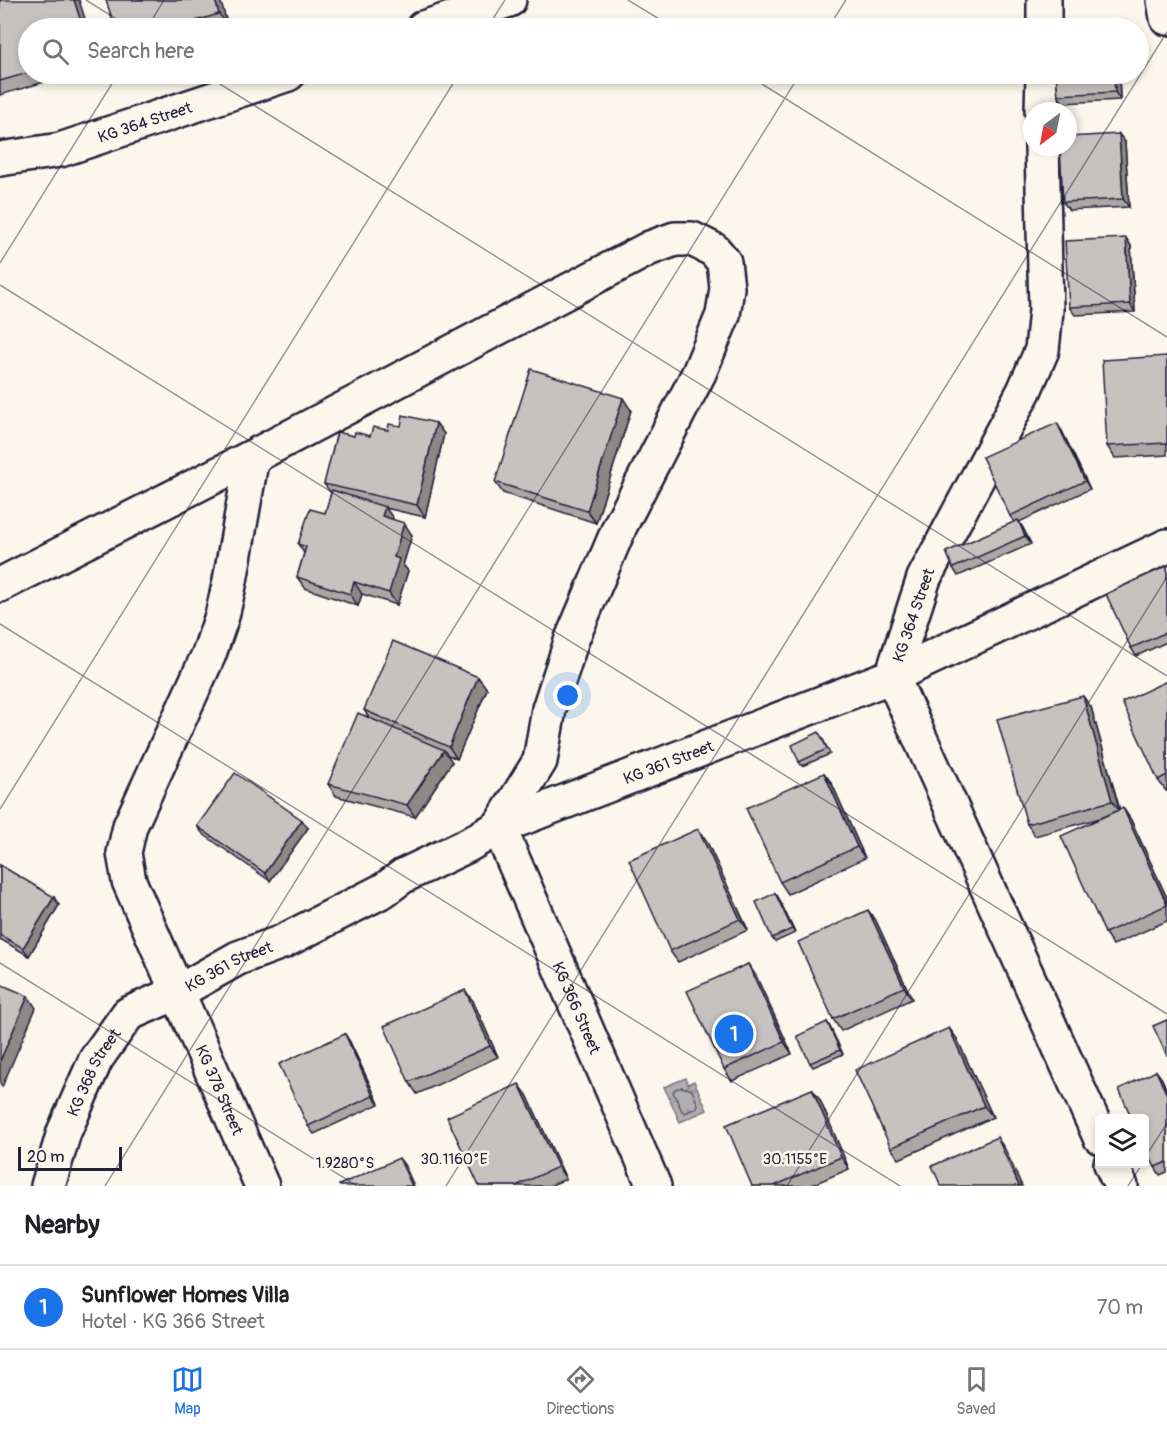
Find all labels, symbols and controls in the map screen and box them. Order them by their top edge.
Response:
search box [18,18,1149,84]
icon: search [39,35,72,68]
text: Search here [87,37,194,65]
street label: KG 364 Street [95,98,195,148]
north arrow [1023,102,1077,156]
street label: KG 364 Street [889,565,940,665]
your location [553,681,582,710]
street label: KG 361 Street [621,736,717,789]
street label: KG 361 Street [182,937,276,997]
street label: KG 366 Street [547,959,605,1058]
pin: 1 [714,1012,754,1056]
street label: KG 368 Street [63,1024,126,1120]
street label: KG 378 Street [191,1042,248,1139]
map controls [1095,1114,1149,1168]
button: layers [1095,1114,1149,1168]
scale bar [18,1144,122,1172]
text: 20 m [27,1147,65,1167]
text: 30.1160°E [421,1150,488,1169]
text: 30.1155°E [763,1150,827,1169]
text: 1.9280°S [316,1154,374,1173]
text: Nearby [24,1209,100,1241]
text: Sunflower Homes Villa [81,1281,289,1309]
text: 1 [40,1295,47,1320]
text: 70 m [1097,1295,1143,1320]
text: Hotel · KG 366 Street [81,1309,265,1334]
tab: Map [171,1363,204,1419]
tab: Directions [546,1363,614,1419]
tab: Saved [956,1363,996,1419]

